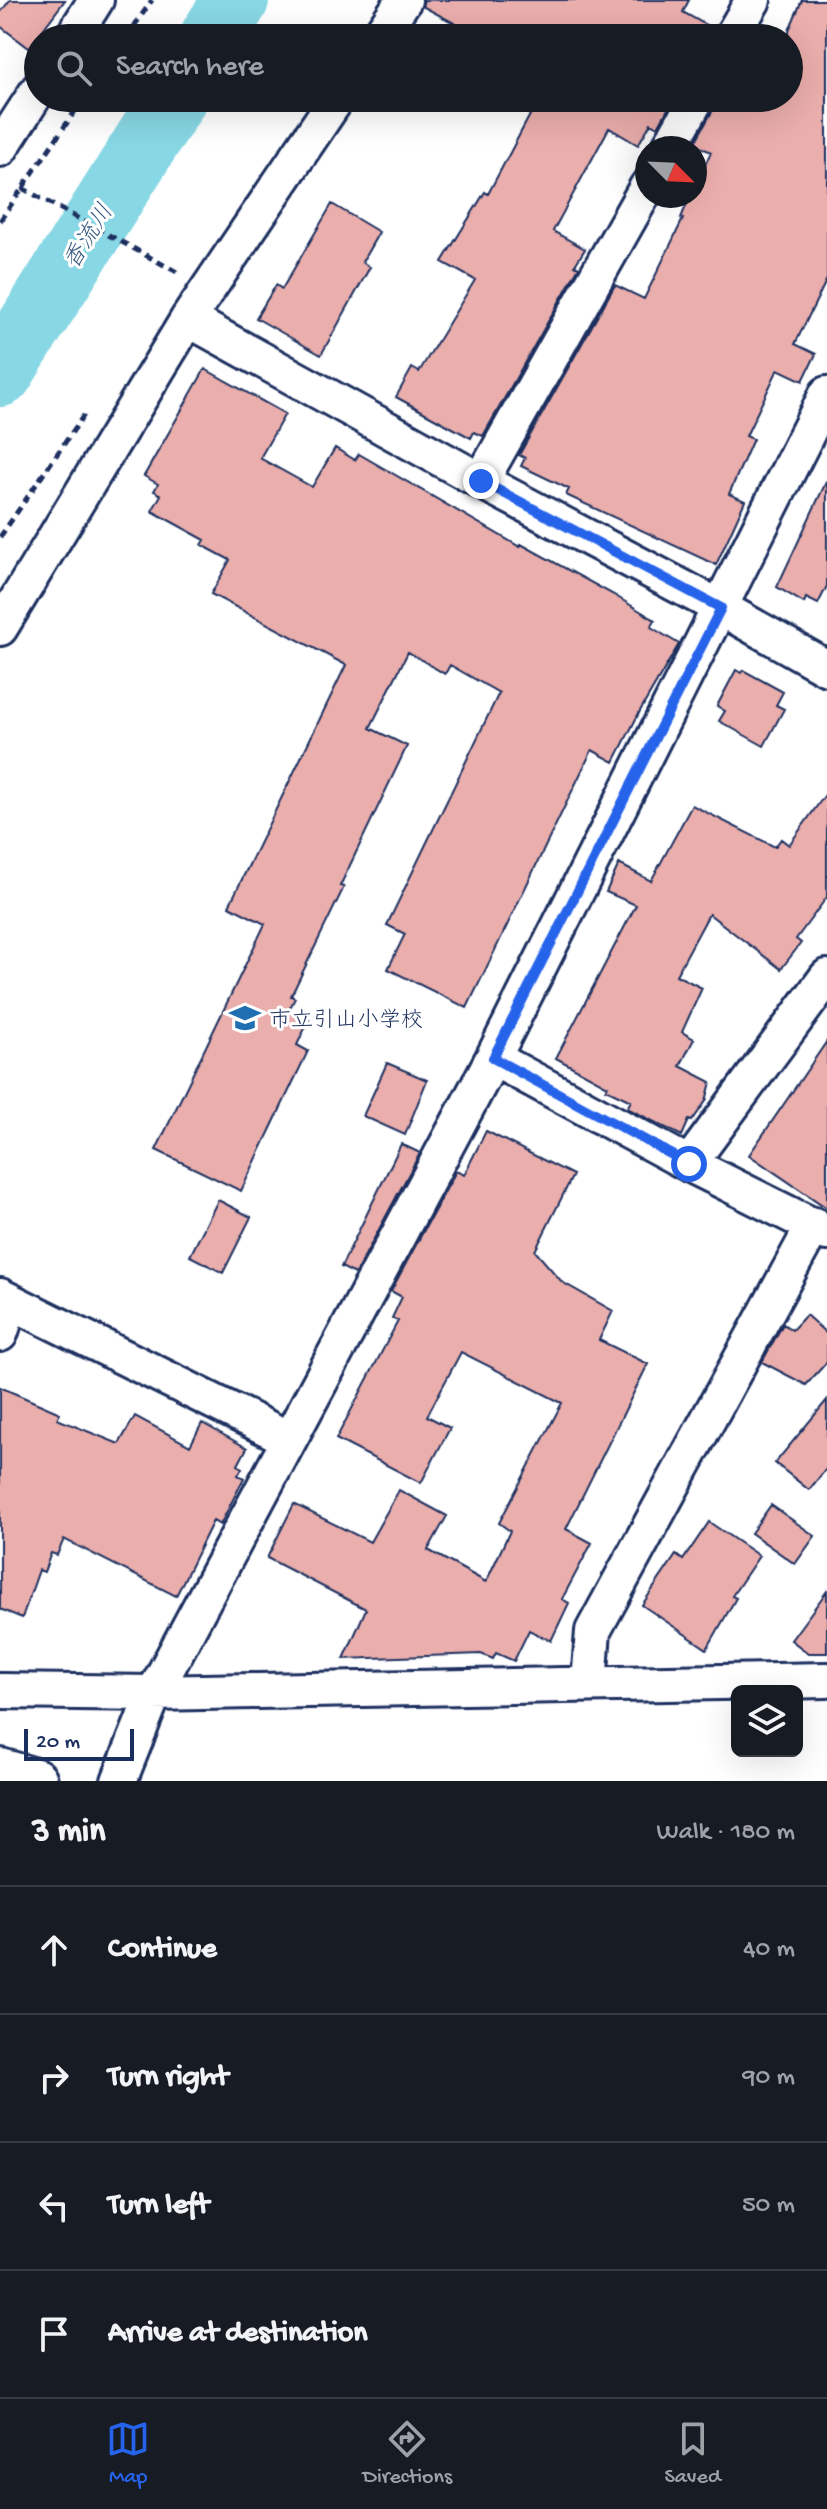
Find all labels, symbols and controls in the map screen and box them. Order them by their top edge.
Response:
search box [24,24,803,112]
icon: search [52,46,96,90]
text: Search here [116,51,264,86]
north arrow [635,136,707,208]
water label: 香流川 [59,200,121,276]
route end [463,463,499,499]
school or university icon: 市立引山小学校 [228,1001,262,1035]
place label: 市立引山小学校 [269,1008,423,1035]
route start [671,1146,707,1182]
map controls [731,1685,803,1757]
button: layers [731,1685,803,1757]
scale bar [24,1725,134,1761]
text: 20 m [36,1730,80,1756]
text: 3 min [32,1813,105,1853]
text: Walk · 180 m [657,1818,795,1849]
icon: ahead [32,1928,76,1972]
text: Continue [108,1933,217,1968]
text: 40 m [743,1935,795,1966]
icon: right [32,2056,76,2100]
text: Turn right [108,2061,228,2096]
text: 90 m [743,2063,795,2094]
icon: left [32,2184,76,2228]
text: Turn left [108,2189,209,2224]
text: 50 m [742,2191,795,2222]
icon: arrive [32,2312,76,2356]
text: Arrive at destination [108,2317,368,2352]
tab: Map [106,2417,150,2491]
tab: Directions [363,2417,452,2491]
tab: Saved [664,2417,721,2491]

